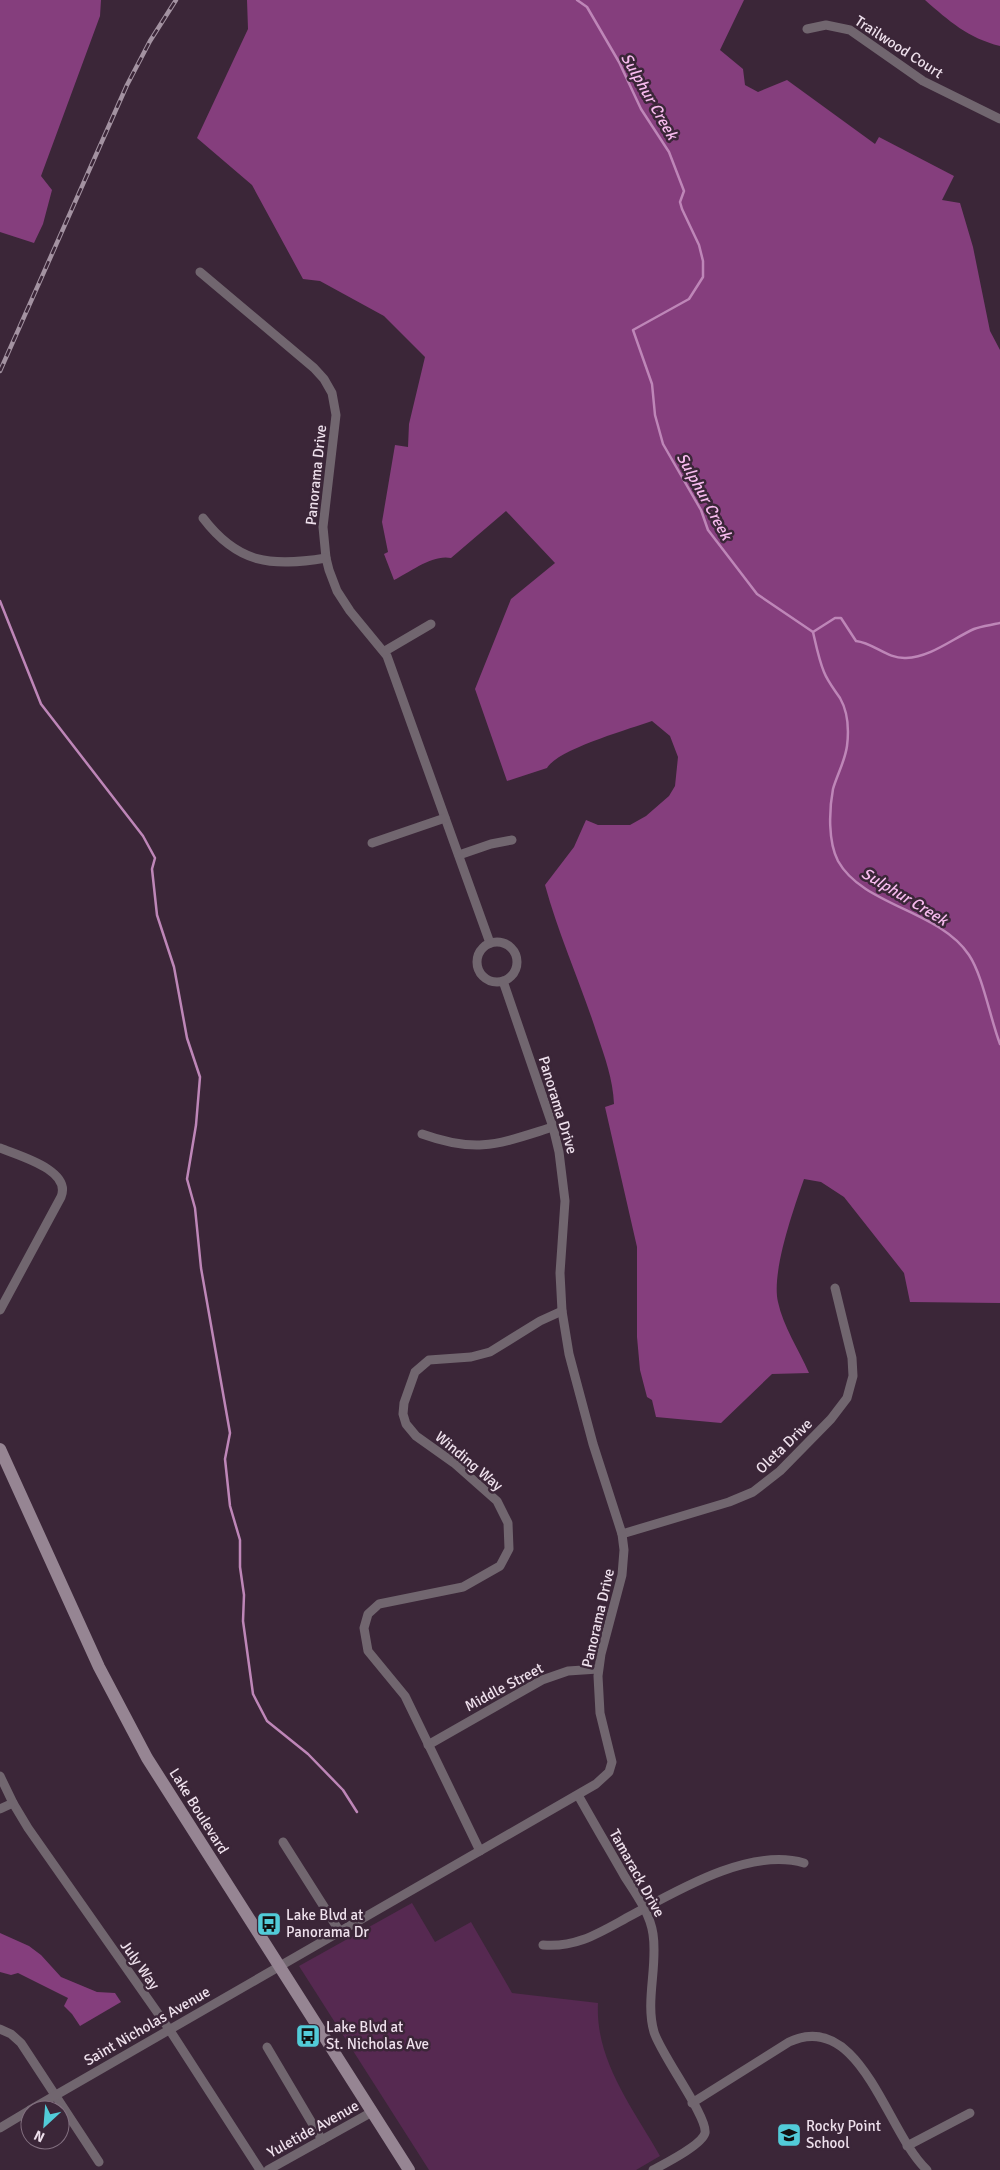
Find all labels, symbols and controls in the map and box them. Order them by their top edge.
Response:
street label: Trailwood Court [852,12,946,82]
water label: Sulphur Creek [616,49,683,145]
street label: Panorama Drive [302,424,330,526]
water label: Sulphur Creek [672,449,737,545]
water label: Sulphur Creek [858,863,953,931]
street label: Panorama Drive [535,1054,581,1156]
street label: Oleta Drive [752,1415,816,1477]
street label: Winding Way [431,1427,507,1495]
street label: Panorama Drive [578,1567,618,1669]
street label: Middle Street [462,1659,546,1715]
street label: Lake Boulevard [165,1765,233,1857]
street label: Tamarack Drive [605,1826,669,1920]
place label: Lake Blvd at Panorama Dr [286,1906,369,1941]
bus stop icon: Lake Blvd at Panorama Dr [256,1911,282,1937]
street label: July Way [117,1937,163,1993]
street label: Saint Nicholas Avenue [81,1982,213,2070]
place label: Lake Blvd at St. Nicholas Ave [326,2018,429,2053]
bus stop icon: Lake Blvd at St. Nicholas Ave [295,2023,321,2049]
street label: Yuletide Avenue [264,2096,362,2162]
north arrow [20,2100,70,2150]
place label: Rocky Point School [806,2117,881,2152]
school or university icon: Rocky Point School [776,2122,802,2148]
text: N [31,2126,48,2146]

